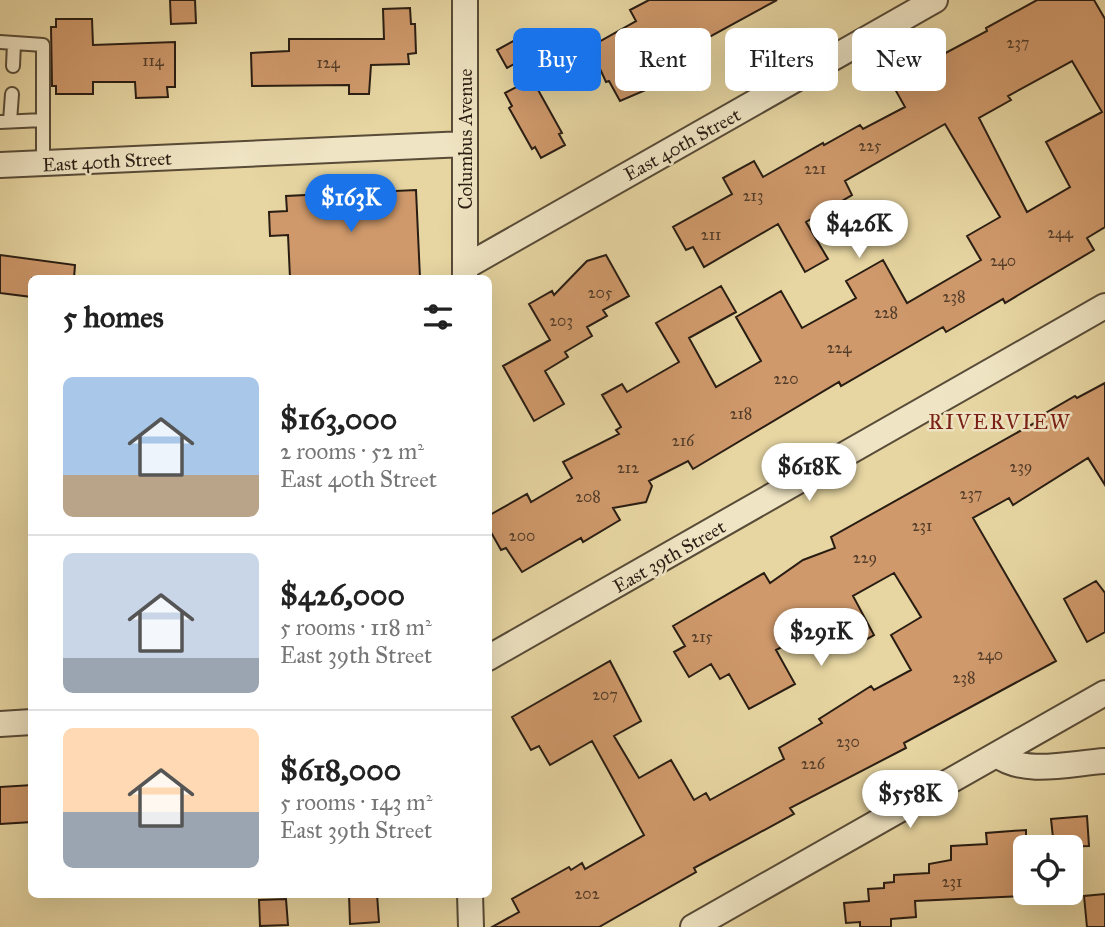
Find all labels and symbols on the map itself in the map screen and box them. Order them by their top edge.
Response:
house number: 237 [1007,33,1029,52]
house number: 114 [142,51,165,70]
house number: 124 [316,53,341,72]
street label: Columbus Avenue [454,68,477,209]
street label: East 40th Street [620,103,745,186]
house number: 225 [858,136,882,155]
street label: East 40th Street [42,147,173,176]
house number: 221 [804,159,826,178]
pin: $163K [302,174,400,234]
house number: 213 [743,186,763,205]
pin: $426K [810,201,908,260]
house number: 244 [1047,223,1074,242]
house number: 211 [701,225,721,244]
house number: 240 [990,251,1016,270]
house number: 205 [588,283,613,302]
house number: 238 [943,287,965,306]
house number: 228 [874,303,898,322]
house number: 203 [549,311,573,330]
house number: 224 [827,338,852,357]
house number: 220 [773,369,799,388]
house number: 218 [730,404,752,423]
district label: RIVERVIEW [928,409,1072,435]
house number: 216 [672,431,695,450]
pin: $618K [760,444,858,503]
house number: 239 [1010,457,1032,476]
house number: 212 [617,458,639,477]
house number: 237 [960,484,982,503]
house number: 208 [575,487,601,506]
street label: East 39th Street [609,515,730,598]
house number: 231 [912,516,932,535]
house number: 200 [509,526,535,545]
house number: 229 [853,548,877,567]
pin: $291K [772,608,870,668]
house number: 215 [691,627,713,646]
house number: 240 [977,645,1003,664]
house number: 238 [953,668,975,687]
house number: 207 [592,685,618,704]
house number: 230 [836,732,860,751]
house number: 226 [801,754,826,773]
pin: $558K [861,770,959,830]
house number: 231 [942,872,962,891]
house number: 202 [574,884,600,903]

